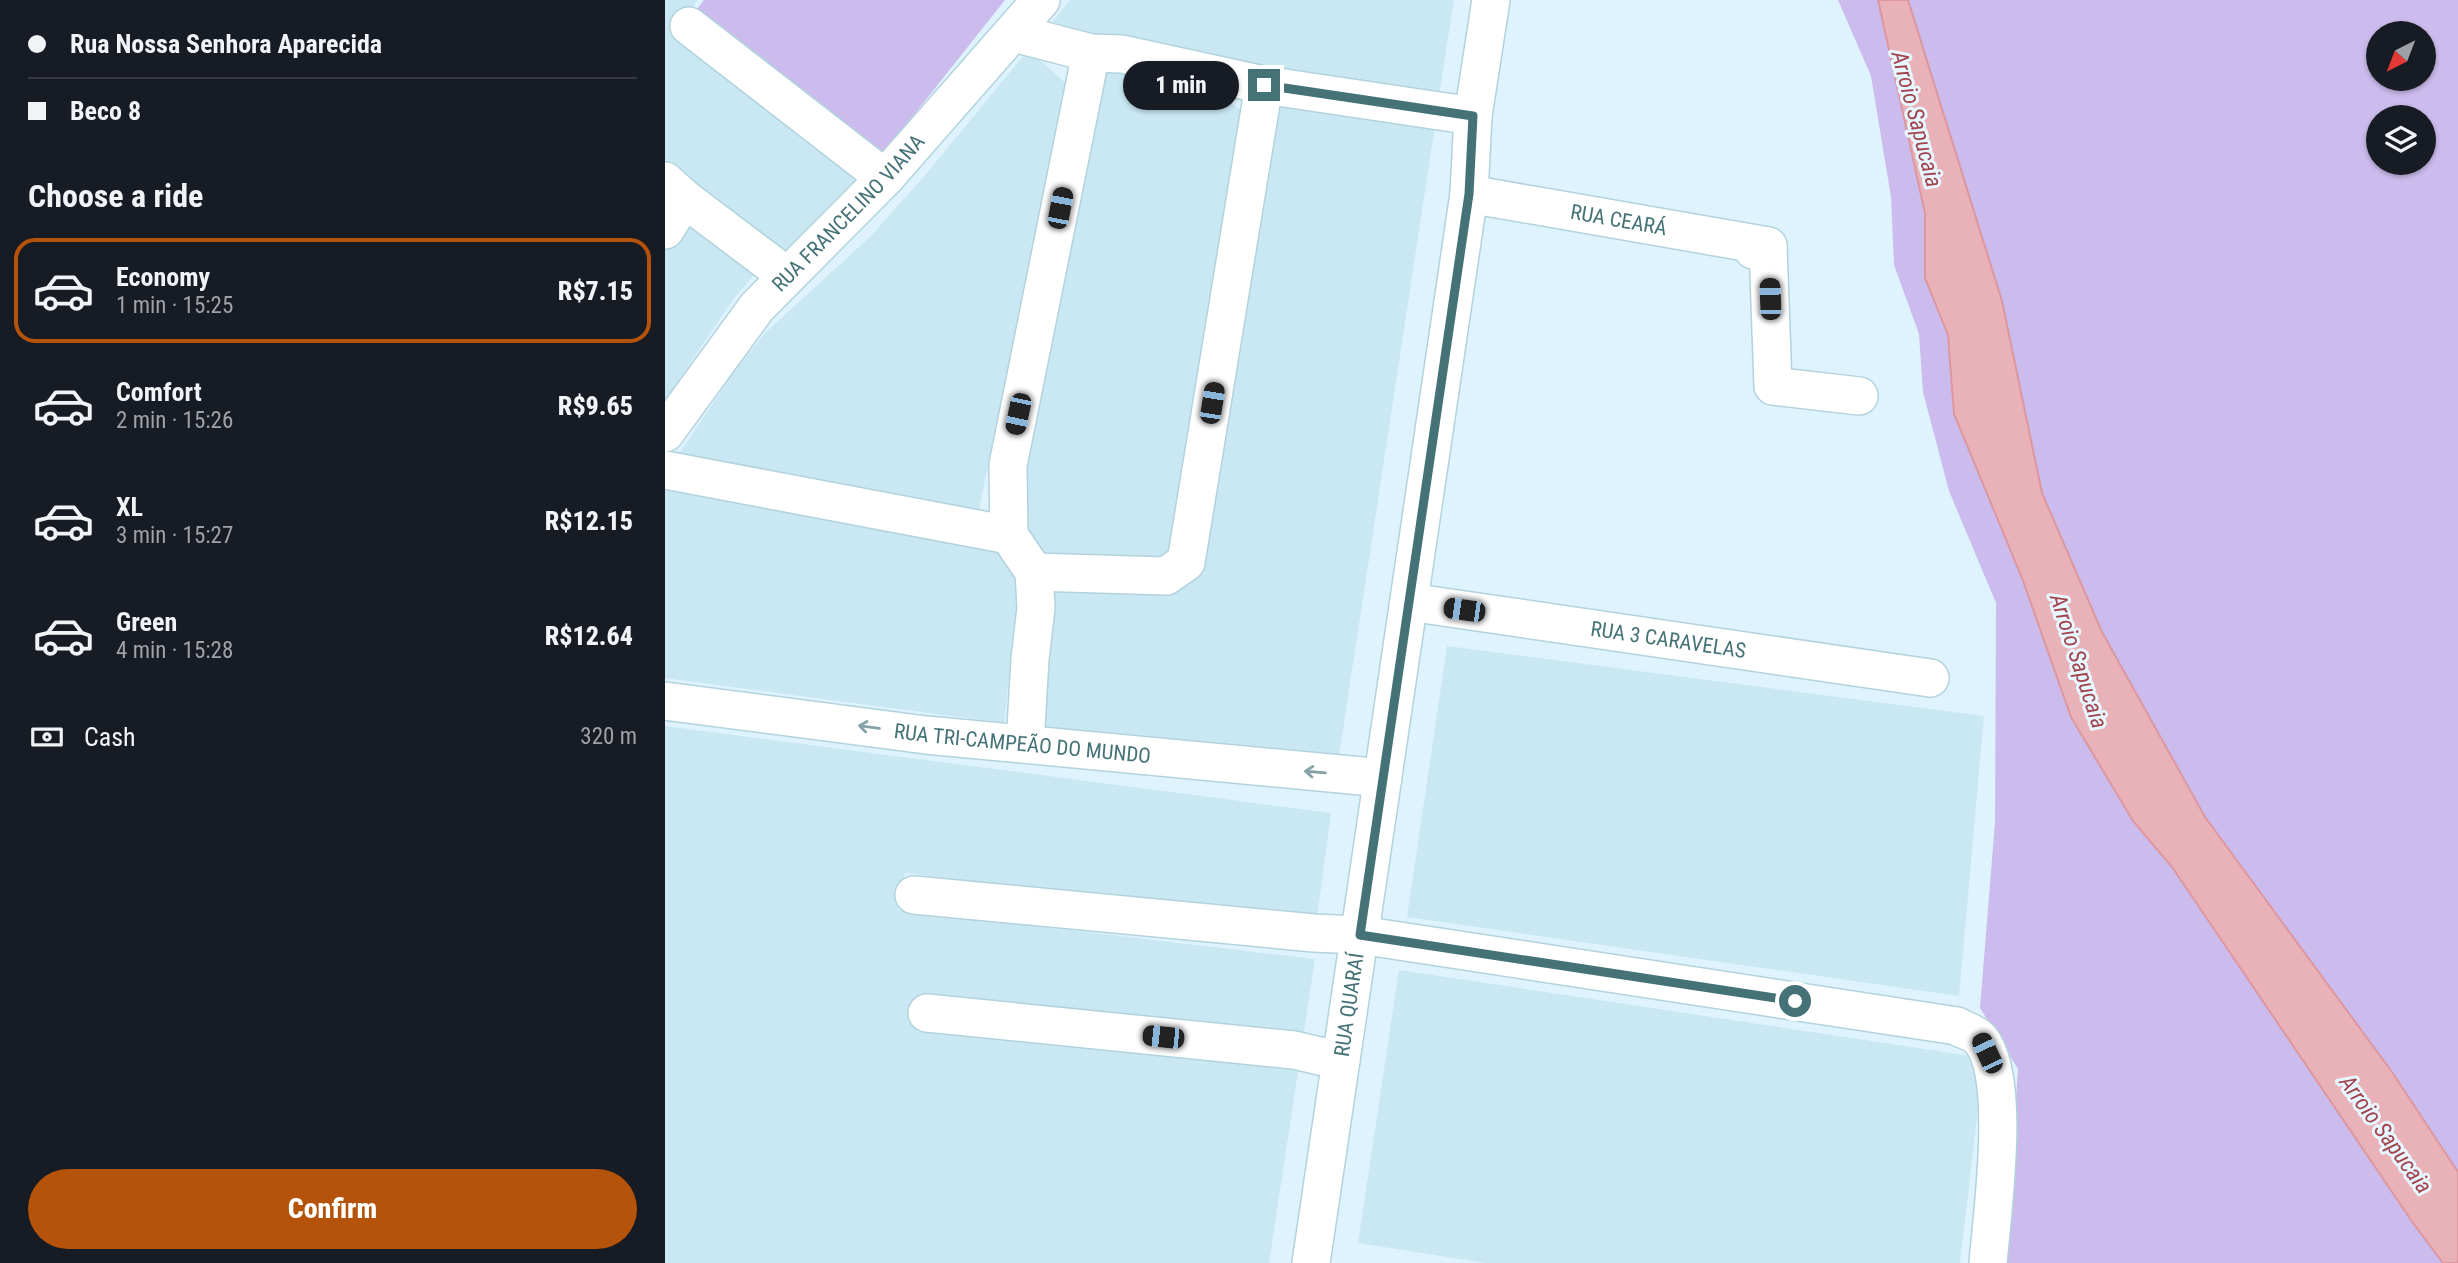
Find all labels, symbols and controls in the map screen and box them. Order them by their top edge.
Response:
north arrow [2366,21,2436,91]
map controls [2366,21,2436,175]
text: Rua Nossa Senhora Aparecida [70,29,382,59]
water label: Arroio Sapucaia [1885,47,1948,190]
callout: 1 min [1124,60,1239,110]
route end [1248,69,1280,101]
text: 1 min [1155,72,1207,99]
text: Beco 8 [70,96,141,126]
button: layers [2366,105,2436,175]
street label: RUA FRANCELINO VIANA [767,130,929,297]
text: Choose a ride [28,177,203,215]
car [1046,185,1075,231]
street label: RUA CEARÁ [1569,200,1669,240]
icon: car [32,259,95,322]
text: Economy [116,262,210,292]
text: R$7.15 [558,276,633,306]
car [1759,278,1782,320]
text: 1 min · 15:25 [116,292,233,319]
icon: car [32,374,95,437]
text: Comfort [116,377,202,407]
car [1199,381,1226,425]
text: R$9.65 [558,391,633,421]
car [1004,391,1033,437]
text: 2 min · 15:26 [116,407,233,434]
icon: car [32,489,95,552]
text: XL [116,492,143,522]
text: R$12.15 [545,506,633,536]
text: 3 min · 15:27 [116,522,233,549]
water label: Arroio Sapucaia [2044,590,2113,732]
car [1442,597,1487,623]
icon: car [32,604,95,667]
text: Green [116,607,177,637]
street label: RUA 3 CARAVELAS [1589,617,1748,663]
text: R$12.64 [545,621,633,651]
text: 4 min · 15:28 [116,637,233,664]
icon: cash [28,718,66,756]
street label: RUA TRI-CAMPEÃO DO MUNDO [892,719,1152,768]
one-way arrow [858,721,881,734]
text: Cash [84,722,136,752]
text: 320 m [580,723,637,750]
one-way arrow [1304,765,1327,778]
street label: RUA QUARAÍ [1330,951,1369,1058]
route start [1779,985,1811,1017]
car [1142,1024,1185,1050]
car [1969,1030,2006,1076]
water label: Arroio Sapucaia [2333,1069,2438,1199]
button: Confirm [28,1169,637,1249]

